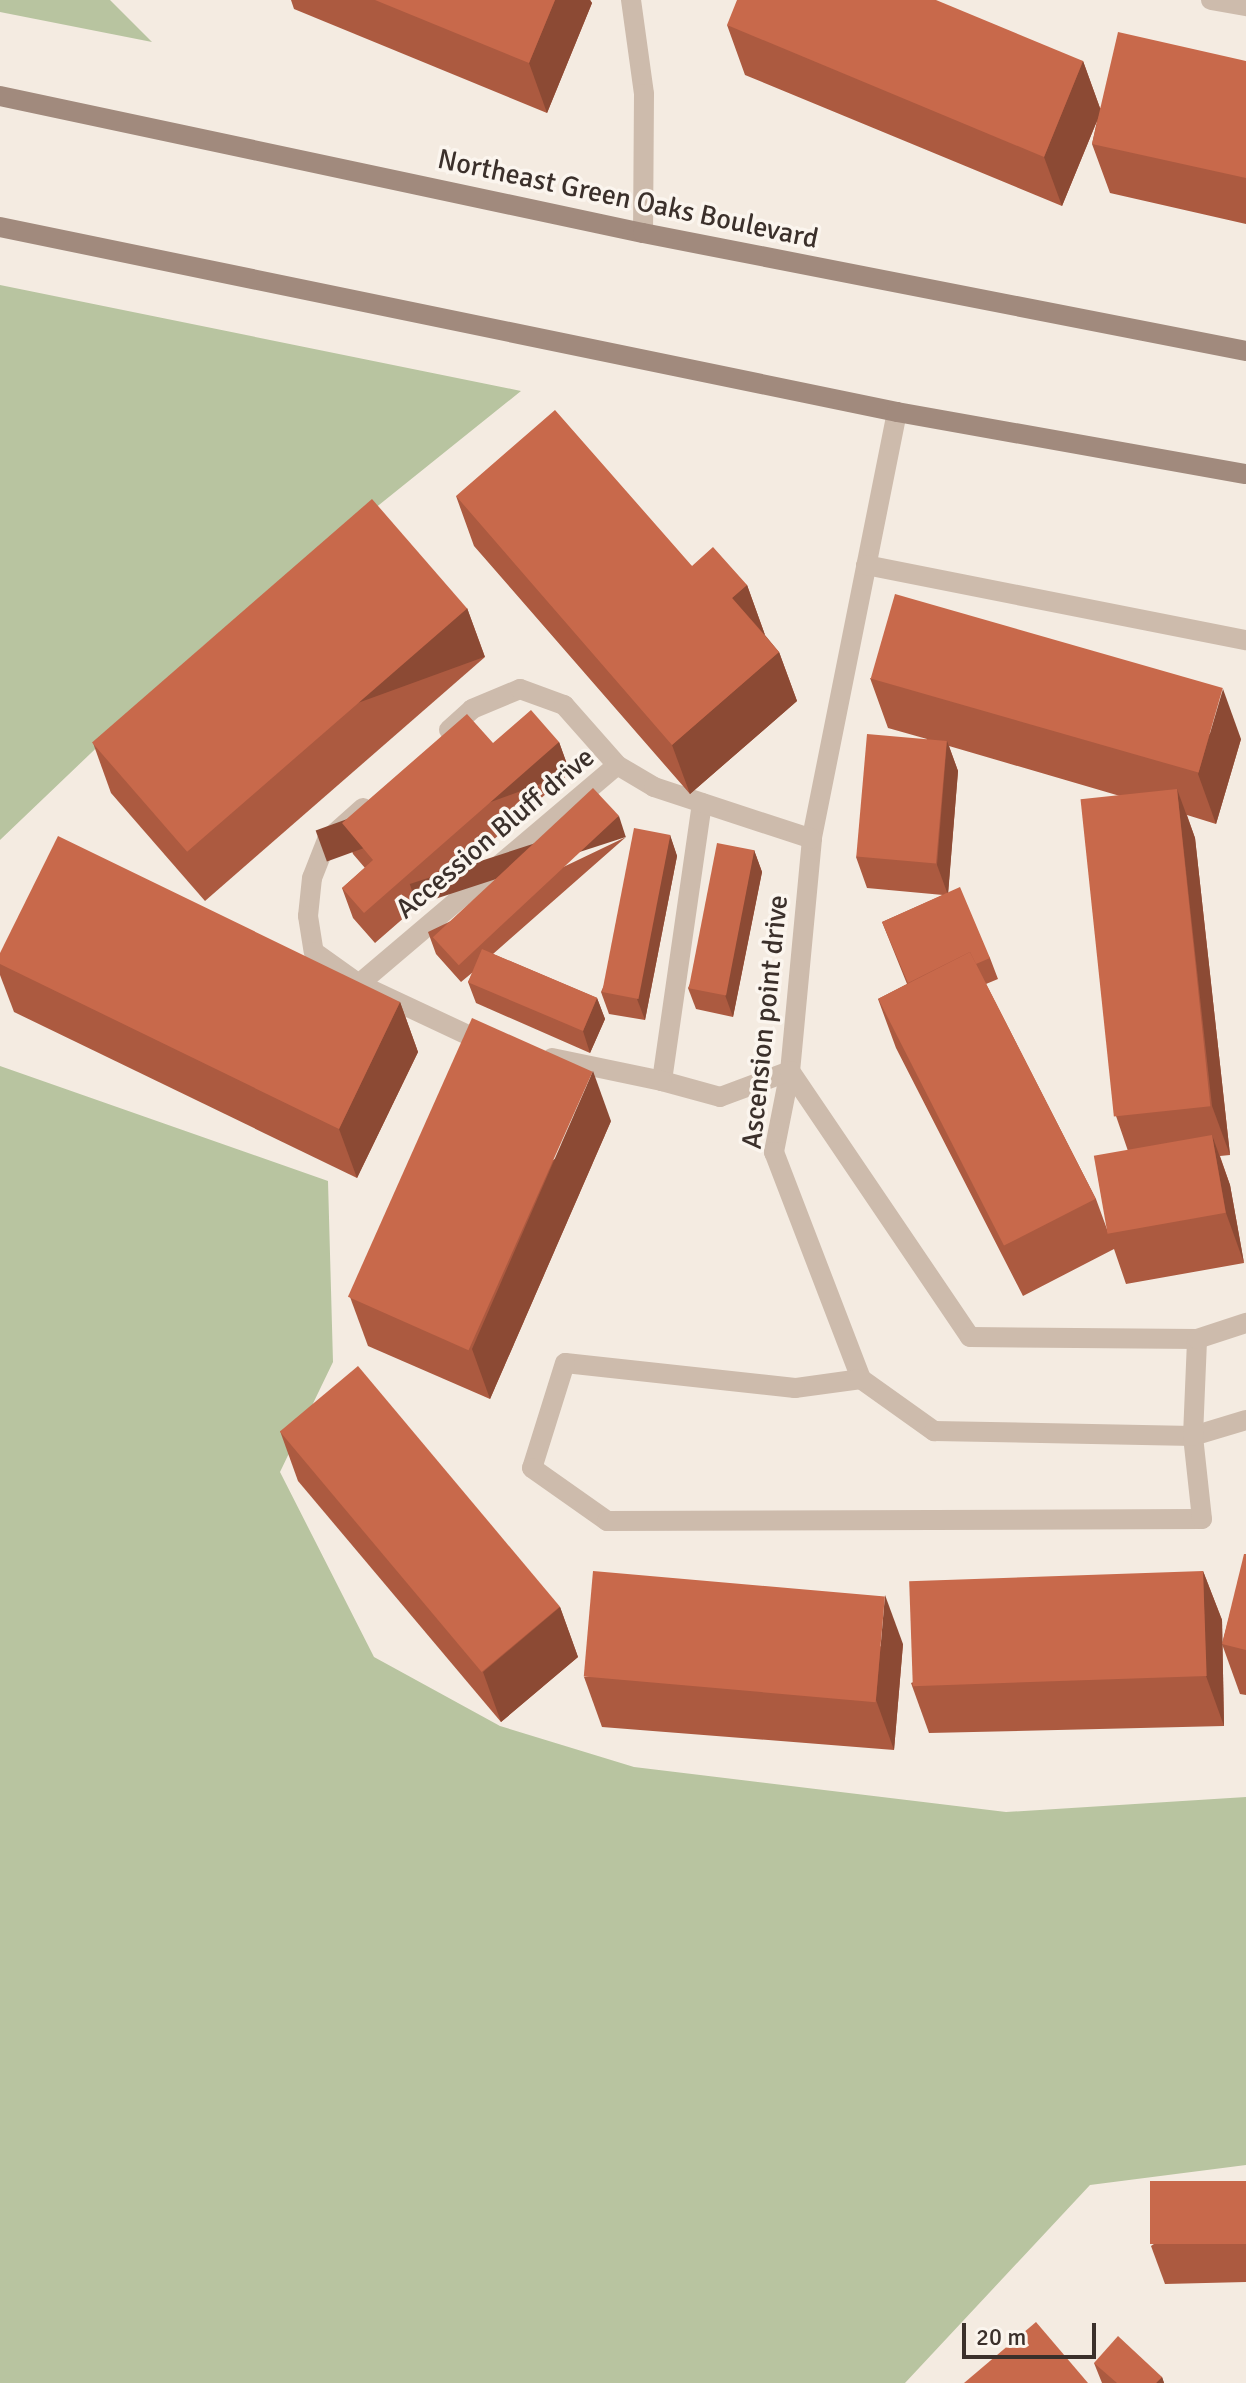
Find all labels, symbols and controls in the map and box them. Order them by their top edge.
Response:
street label: Northeast Green Oaks Boulevard [435,142,821,256]
street label: Accession Bluff drive [389,740,601,926]
street label: Ascension point drive [735,893,795,1151]
scale bar [966,2307,1100,2357]
text: 20 m [976,2322,1026,2352]

